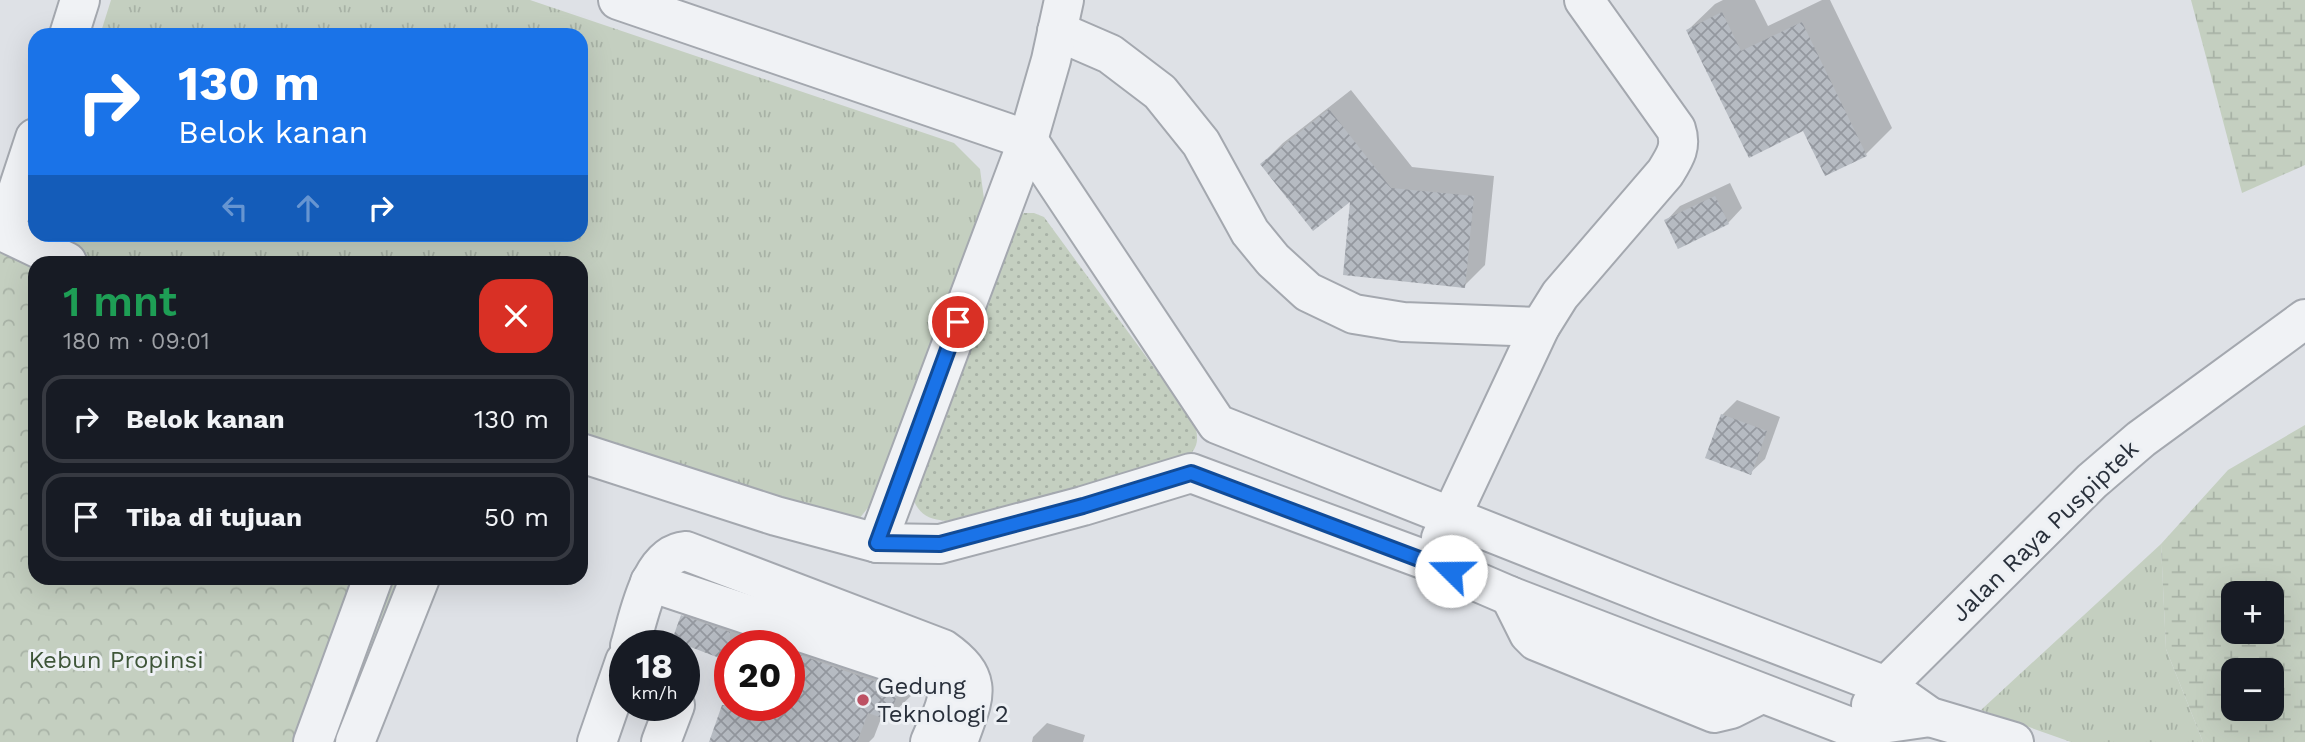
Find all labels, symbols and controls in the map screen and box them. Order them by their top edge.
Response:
text: 130 m [178,54,320,112]
icon: right [63,56,154,147]
text: Belok kanan [178,113,368,151]
icon: left [216,189,254,227]
icon: ahead [289,189,327,227]
icon: right [362,189,400,227]
text: 1 mnt [63,277,177,326]
button: close [479,279,553,353]
pin [928,292,988,352]
icon: arrive [939,303,977,341]
text: 180 m · 09:01 [63,328,210,355]
icon: right [67,400,105,438]
text: Belok kanan [126,404,285,434]
text: 130 m [474,404,549,434]
street label: Jalan Raya Puspiptek [1946,434,2144,627]
icon: arrive [67,498,105,536]
text: Tiba di tujuan [126,502,302,532]
text: 50 m [484,502,549,532]
position arrow [1414,534,1488,608]
map controls [2221,581,2284,721]
button: + [2221,581,2284,644]
speed limit sign: 20 [714,630,805,721]
text: 18 [636,645,673,687]
park label: Kebun Propinsi [28,646,204,674]
button: − [2221,658,2284,721]
place label: Gedung Teknologi 2 [877,672,1009,728]
text: km/h [631,682,678,703]
marker: Gedung Teknologi 2 [855,692,871,708]

